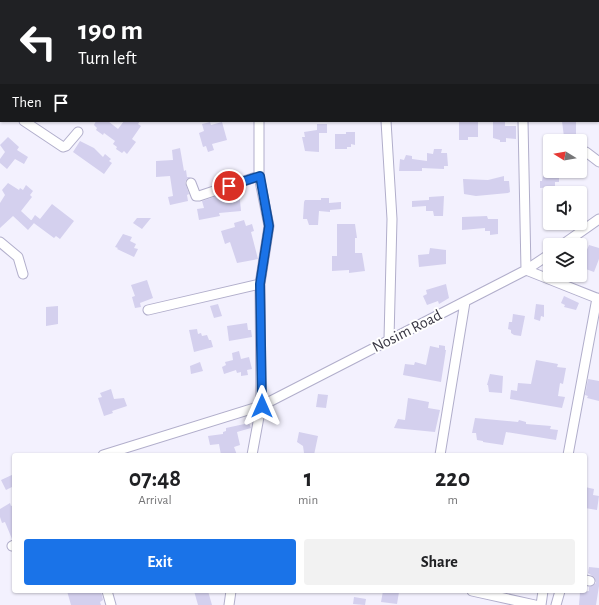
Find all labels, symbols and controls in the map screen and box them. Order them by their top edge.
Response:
icon: left [12,16,64,68]
text: 190 m [78,17,143,45]
text: Turn left [78,50,137,68]
icon: arrive [50,92,72,114]
text: Then [12,95,42,110]
north arrow [543,134,587,178]
map controls [543,134,587,282]
pin [212,169,246,203]
icon: arrive [218,175,240,197]
button: sound [543,186,587,230]
button: layers [543,238,587,282]
street label: Nosim Road [370,307,444,355]
position arrow [241,385,283,427]
text: 07:48 [129,467,181,491]
text: 1 [304,467,312,491]
text: 220 [435,467,470,491]
text: Arrival [138,494,172,507]
text: min [298,494,318,507]
text: m [447,494,458,507]
button: Exit [24,539,296,585]
button: Share [304,539,575,585]

